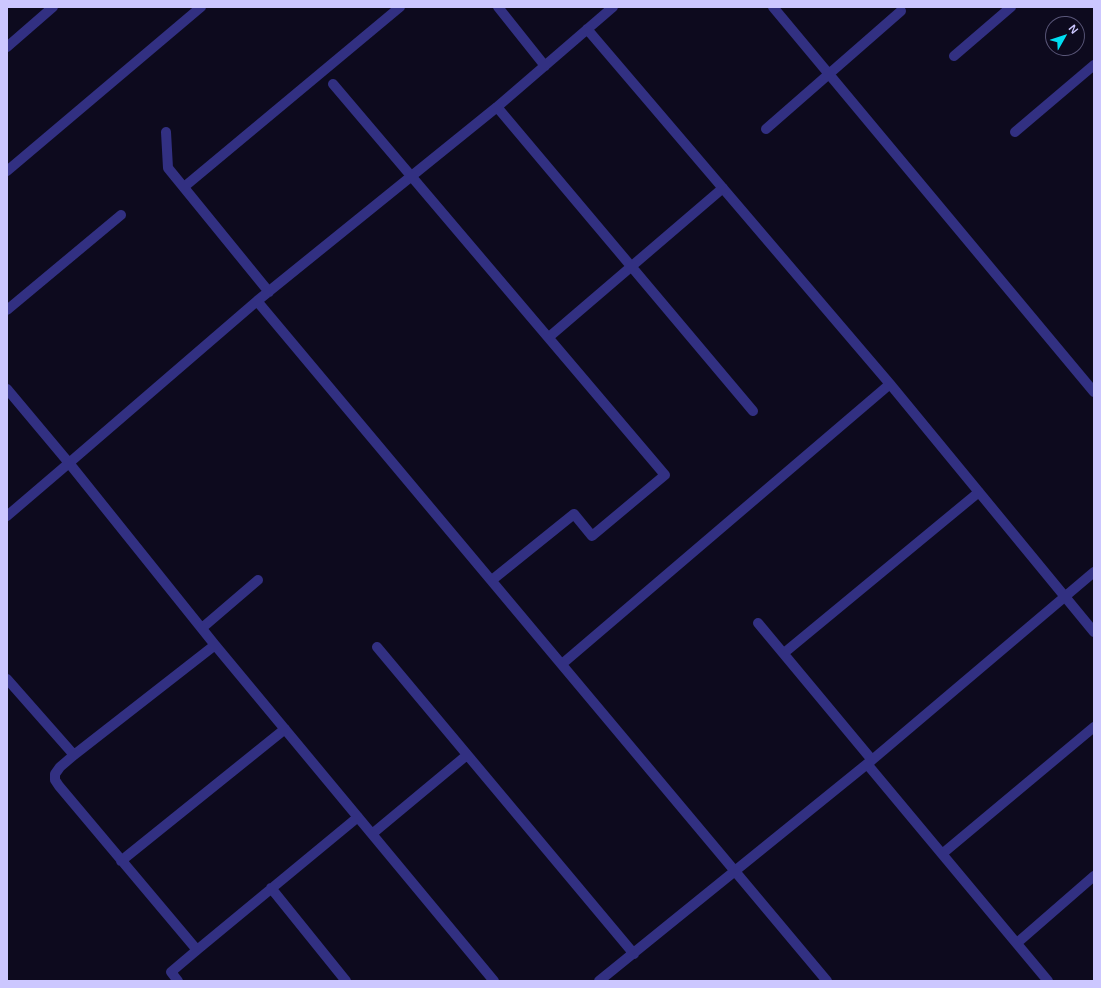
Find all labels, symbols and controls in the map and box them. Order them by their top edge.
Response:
north arrow [1045,16,1085,56]
text: N [1066,22,1081,36]

